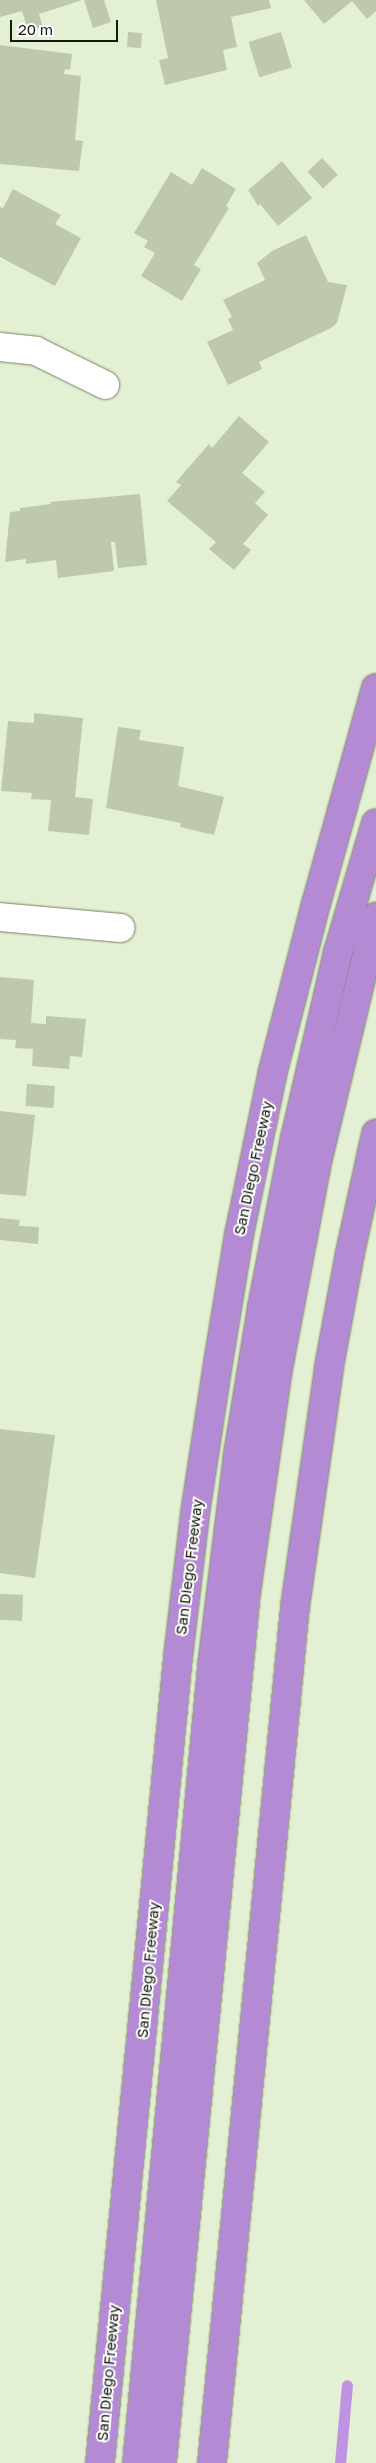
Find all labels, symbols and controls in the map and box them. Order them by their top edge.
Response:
scale bar [12,10,120,42]
text: 20 m [18,20,53,38]
street label: San Diego Freeway [230,1099,276,1237]
street label: San Diego Freeway [172,1498,206,1636]
street label: San Diego Freeway [133,1901,163,2039]
street label: San Diego Freeway [93,2304,123,2442]

